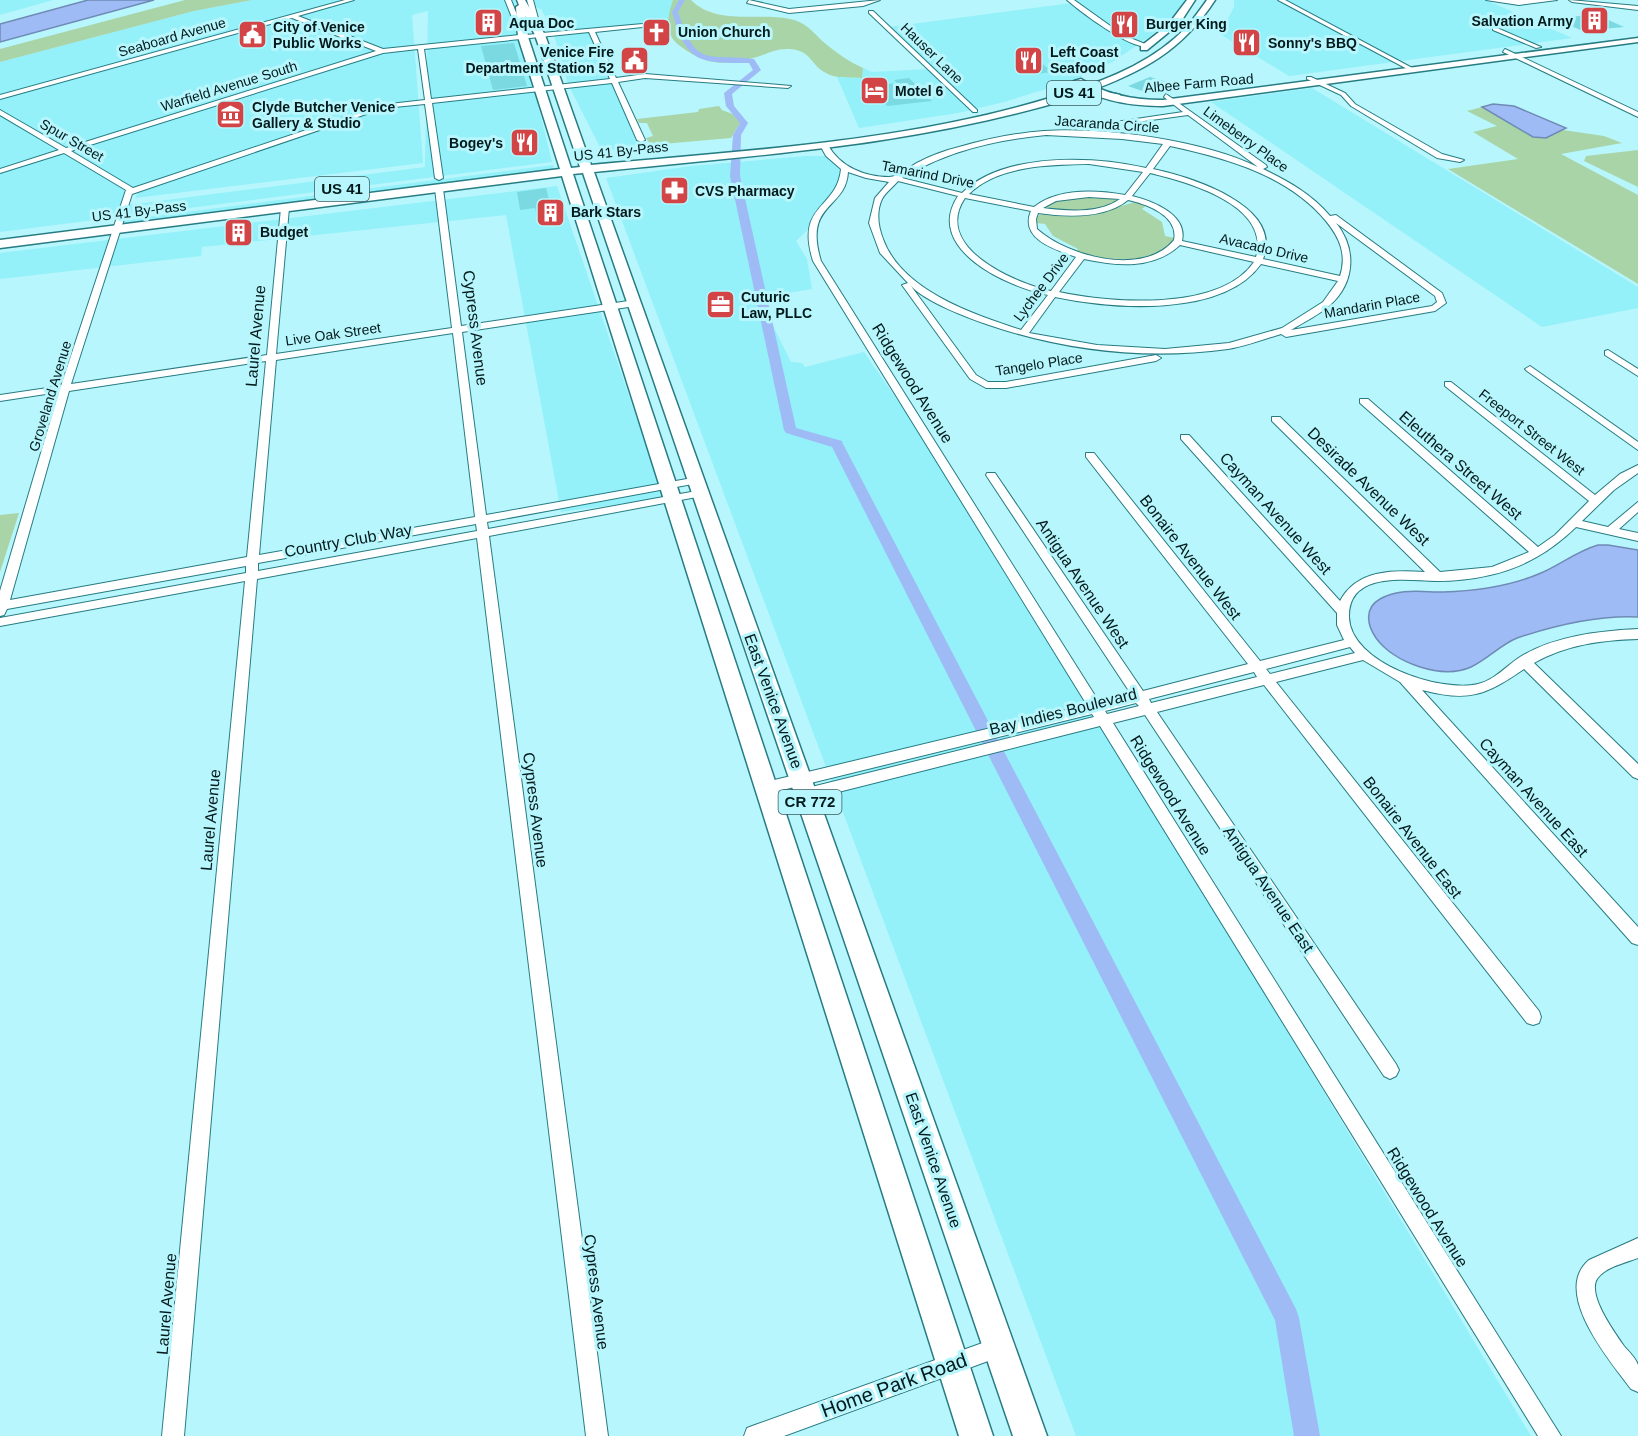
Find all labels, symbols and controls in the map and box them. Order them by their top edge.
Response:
building icon: Salvation Army [1578,5,1610,37]
building icon: Aqua Doc [472,7,504,39]
restaurant icon: Burger King [1109,8,1141,40]
place label: Salvation Army [1472,13,1573,29]
street label: Seaboard Avenue [116,14,228,60]
place label: Aqua Doc [509,15,575,31]
church icon: Union Church [641,16,673,48]
place label: Burger King [1146,16,1227,32]
public building icon: City of Venice Public Works [236,19,268,51]
place label: City of Venice Public Works [273,19,365,51]
street label: Hauser Lane [898,19,967,87]
place label: Union Church [678,24,771,40]
restaurant icon: Sonny's BBQ [1231,27,1263,59]
place label: Sonny's BBQ [1268,35,1357,51]
place label: Venice Fire Department Station 52 [465,44,614,76]
public building icon: Venice Fire Department Station 52 [619,44,651,76]
restaurant icon: Left Coast Seafood [1013,44,1045,76]
place label: Left Coast Seafood [1050,44,1119,76]
street label: Warfield Avenue South [159,58,299,114]
street label: Albee Farm Road [1144,70,1254,96]
hotel icon: Motel 6 [858,75,890,107]
road number: US 41 [1047,81,1101,105]
place label: Motel 6 [895,83,943,99]
museum icon: Clyde Butcher Venice Gallery & Studio [215,99,247,131]
place label: Clyde Butcher Venice Gallery & Studio [252,99,395,131]
street label: Limeberry Place [1200,103,1292,175]
street label: Jacaranda Circle [1054,112,1160,136]
street label: Spur Street [37,115,107,165]
restaurant icon: Bogey's [508,127,540,159]
place label: Bogey's [449,135,503,151]
street label: US 41 By-Pass [573,138,669,164]
street label: Tamarind Drive [880,157,976,191]
pharmacy icon: CVS Pharmacy [658,175,690,207]
road number: US 41 [315,177,369,201]
place label: CVS Pharmacy [695,183,795,199]
building icon: Bark Stars [534,196,566,228]
street label: US 41 By-Pass [91,197,187,225]
place label: Bark Stars [571,204,641,220]
building icon: Budget [223,216,255,248]
place label: Budget [260,224,309,240]
street label: Avacado Drive [1218,230,1310,266]
street label: Lychee Drive [1010,250,1072,324]
street label: Cypress Avenue [460,269,491,387]
street label: Laurel Avenue [243,284,268,388]
office icon: Cuturic Law, PLLC [704,289,736,321]
place label: Cuturic Law, PLLC [741,289,812,321]
street label: Mandarin Place [1323,289,1421,321]
street label: Live Oak Street [284,319,382,349]
street label: Ridgewood Avenue [869,320,956,446]
street label: Groveland Avenue [26,339,75,453]
street label: Tangelo Place [994,349,1084,379]
street label: Freeport Street West [1476,386,1588,478]
street label: Eleuthera Street West [1396,408,1526,523]
street label: Desirade Avenue West [1304,424,1433,549]
street label: Cayman Avenue West [1217,449,1335,578]
street label: Bonaire Avenue West [1137,492,1245,623]
street label: Antigua Avenue West [1033,515,1133,652]
street label: Country Club Way [283,521,413,560]
street label: East Venice Avenue [741,632,806,771]
street label: Bay Indies Boulevard [988,685,1139,738]
street label: Ridgewood Avenue [1127,732,1214,858]
street label: Cayman Avenue East [1476,735,1592,860]
street label: Cypress Avenue [520,751,551,869]
street label: Laurel Avenue [198,768,223,872]
street label: Bonaire Avenue East [1360,773,1466,902]
road number: CR 772 [778,790,842,814]
street label: Antigua Avenue East [1220,823,1317,956]
street label: East Venice Avenue [902,1090,965,1230]
street label: Ridgewood Avenue [1384,1144,1471,1270]
street label: Cypress Avenue [581,1233,612,1351]
street label: Laurel Avenue [154,1252,179,1356]
street label: Home Park Road [818,1348,970,1422]

